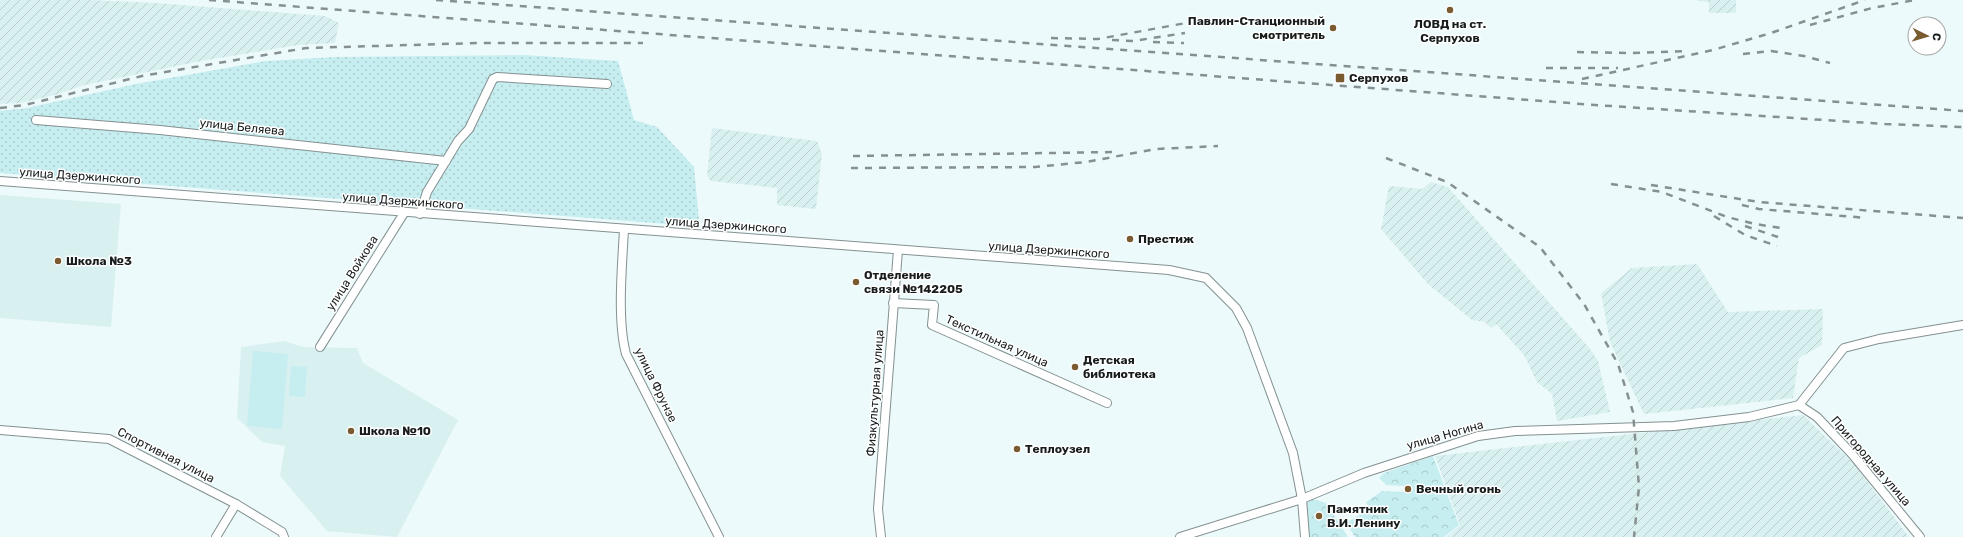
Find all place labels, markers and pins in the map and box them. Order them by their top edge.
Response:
marker: ЛОВД на ст. Серпухов [1445,5,1455,15]
place label: Павлин-Станционный смотритель [1188,14,1325,42]
place label: ЛОВД на ст. Серпухов [1414,17,1486,45]
marker: Павлин-Станционный смотритель [1328,23,1338,33]
place label: Серпухов [1349,71,1408,85]
marker: Серпухов [1334,72,1346,84]
place label: Престиж [1138,232,1194,246]
marker: Престиж [1125,234,1135,244]
place label: Школа №3 [66,254,132,268]
marker: Школа №3 [53,256,63,266]
place label: Отделение связи №142205 [864,268,963,296]
marker: Отделение связи №142205 [851,277,861,287]
place label: Детская библиотека [1083,353,1156,381]
marker: Детская библиотека [1070,362,1080,372]
place label: Школа №10 [359,424,431,438]
marker: Школа №10 [346,426,356,436]
place label: Теплоузел [1025,442,1090,456]
marker: Теплоузел [1012,444,1022,454]
place label: Вечный огонь [1416,482,1501,496]
marker: Вечный огонь [1403,484,1413,494]
place label: Памятник В.И. Ленину [1327,502,1400,530]
marker: Памятник В.И. Ленину [1314,511,1324,521]

